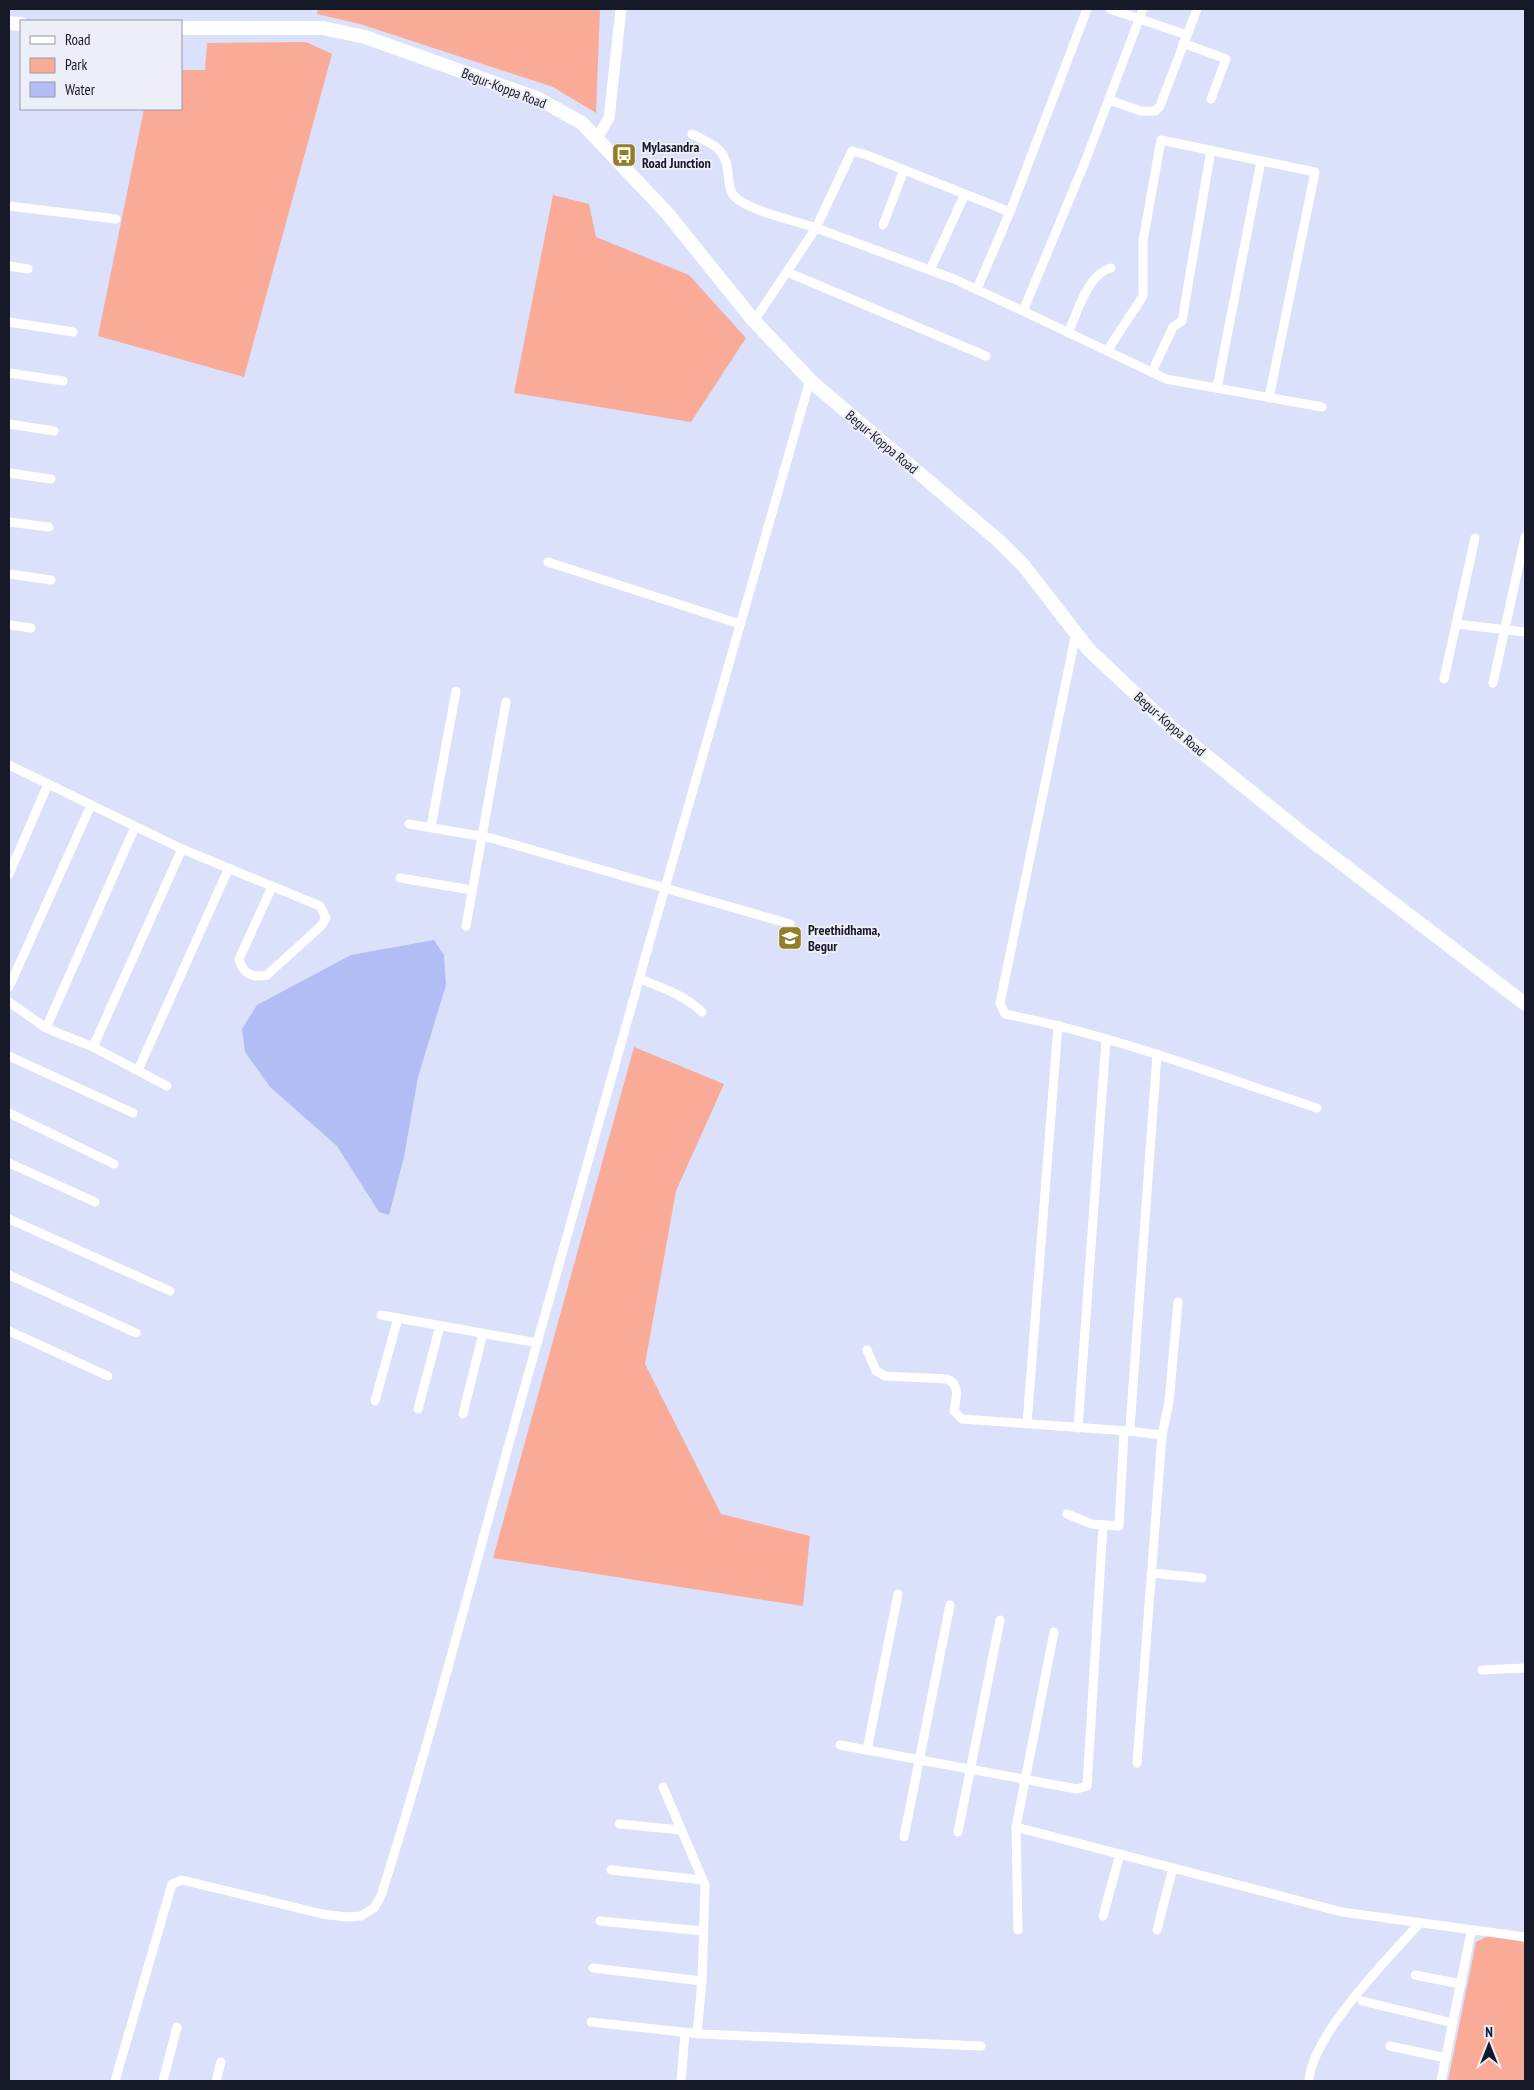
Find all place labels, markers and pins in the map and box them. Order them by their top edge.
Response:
place label: Mylasandra Road Junction [642,138,711,172]
bus stop icon: Mylasandra Road Junction [611,142,637,168]
place label: Preethidhama, Begur [808,921,880,955]
school or university icon: Preethidhama, Begur [777,925,803,951]

